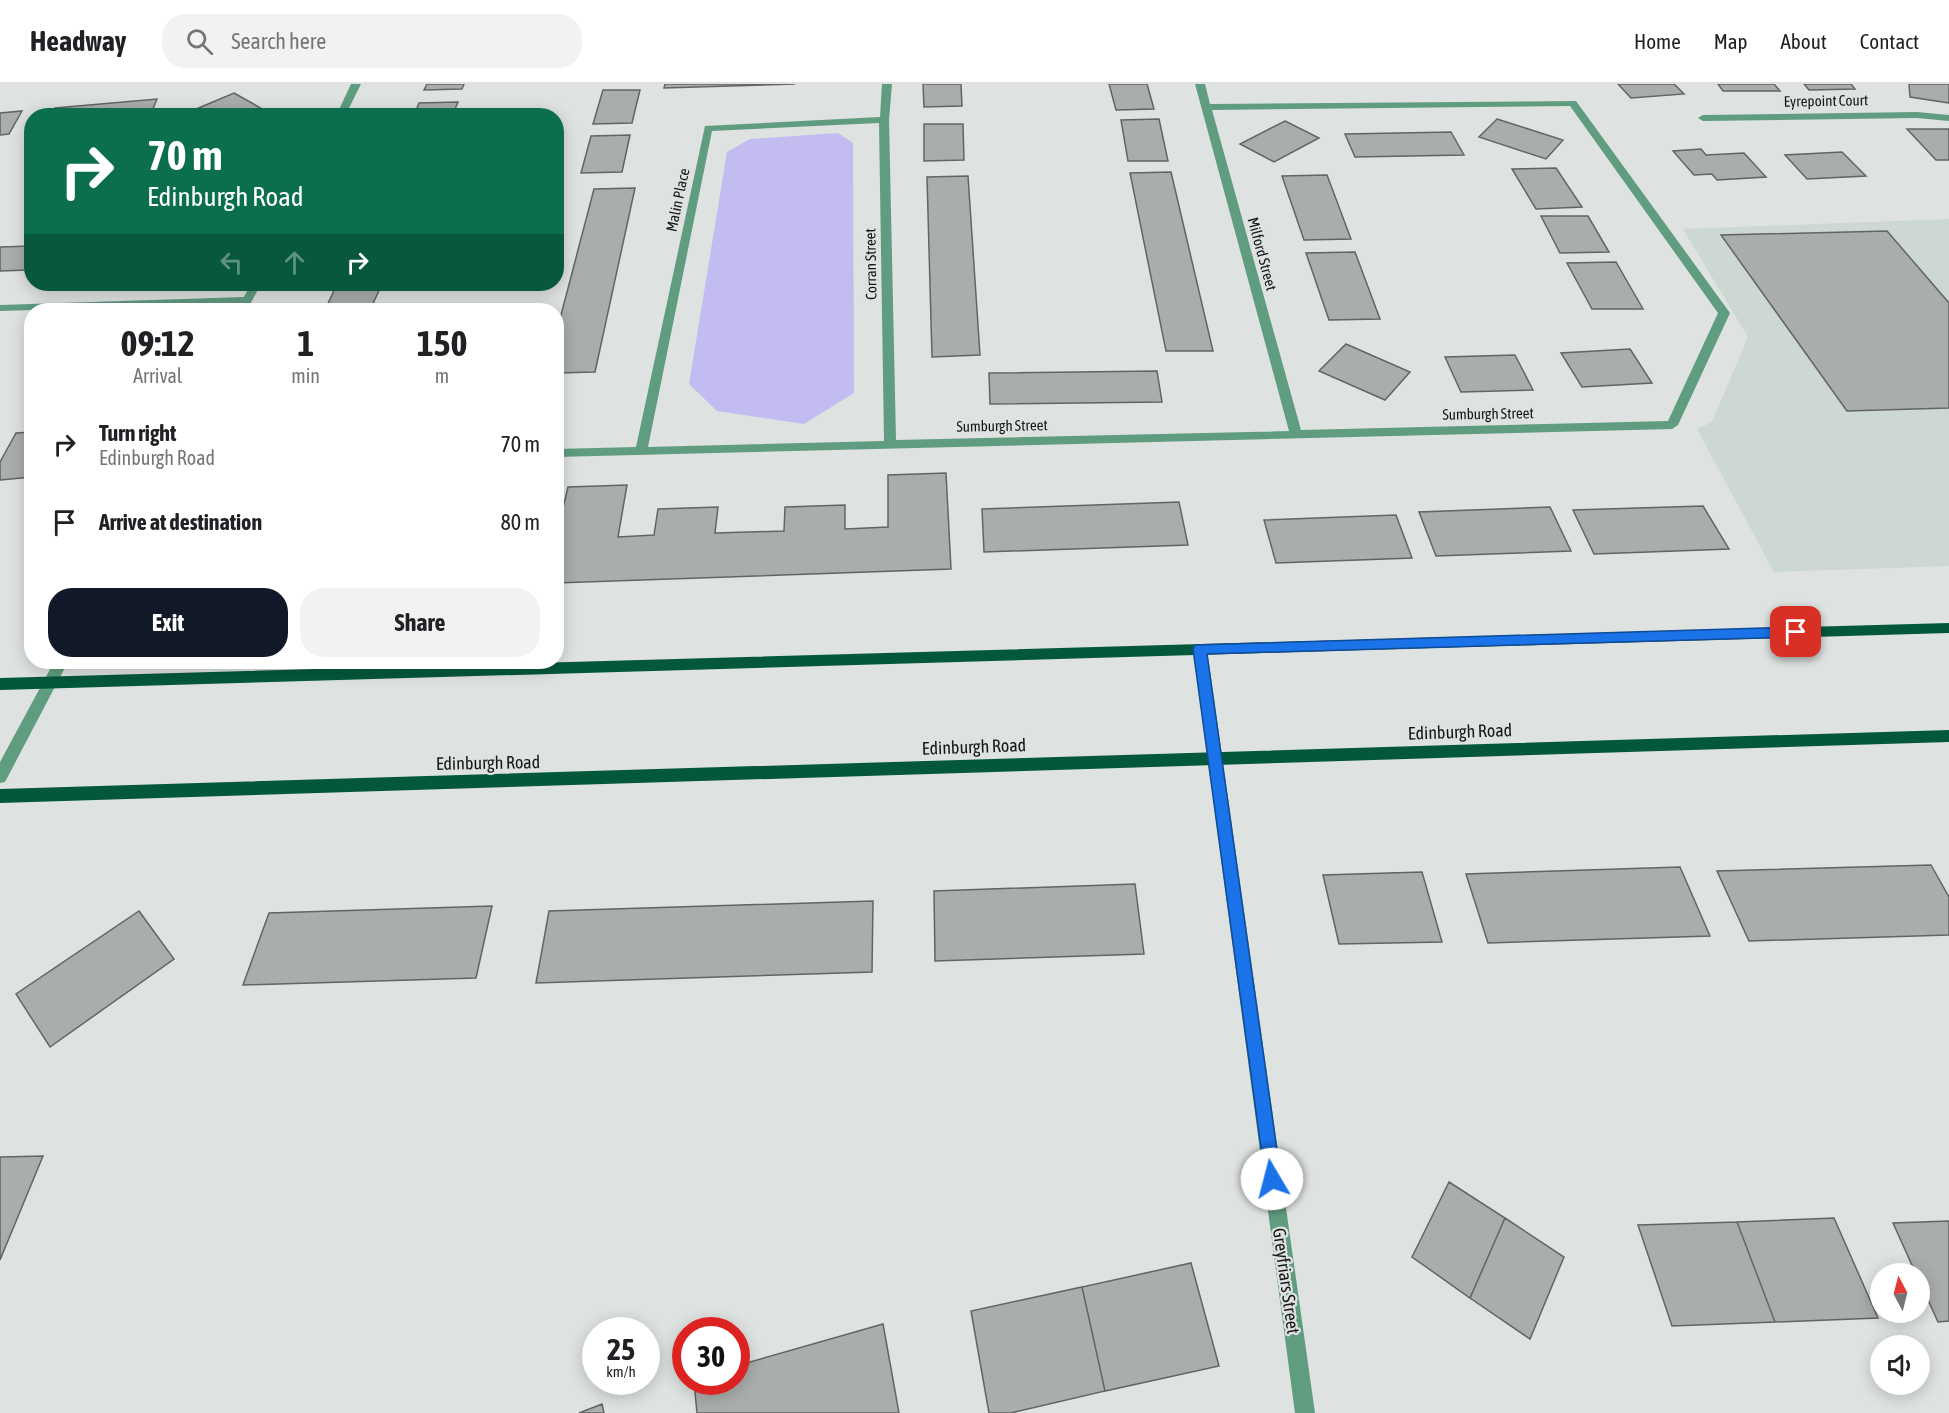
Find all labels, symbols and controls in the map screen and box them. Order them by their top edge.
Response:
search box [162,14,582,68]
text: Headway [30,25,126,57]
icon: search [183,25,216,58]
text: Search here [231,28,326,54]
text: Home [1634,29,1681,53]
text: Map [1714,29,1748,53]
text: About [1781,29,1827,53]
text: Contact [1860,29,1919,53]
street label: Eyrepoint Court [1783,91,1868,110]
text: 70 m [147,131,222,179]
icon: right [48,132,126,210]
street label: Malin Place [662,166,693,233]
text: Edinburgh Road [147,181,304,212]
street label: Milford Street [1245,215,1280,292]
street label: Corran Street [861,228,880,300]
icon: left [215,246,248,279]
icon: ahead [278,246,311,279]
icon: right [341,246,374,279]
text: 09:12 [121,322,195,364]
text: 1 [297,322,314,364]
text: 150 [417,322,467,364]
text: Arrival [133,364,182,387]
text: min [291,364,320,387]
text: m [435,364,449,387]
street label: Sumburgh Street [1442,404,1534,423]
street label: Sumburgh Street [956,416,1048,435]
text: Turn right [99,420,176,446]
icon: right [48,428,81,461]
text: 70 m [500,431,540,457]
text: Edinburgh Road [99,446,215,469]
icon: arrive [48,506,81,539]
text: Arrive at destination [99,509,262,535]
text: 80 m [500,509,540,535]
button: Exit [48,588,288,657]
button: Share [300,588,540,657]
pin [1770,606,1821,657]
icon: arrive [1779,615,1812,648]
street label: Edinburgh Road [1407,719,1513,744]
street label: Edinburgh Road [921,734,1027,759]
street label: Edinburgh Road [436,751,540,774]
position arrow [1240,1147,1304,1211]
street label: Greyfriars Street [1269,1227,1304,1335]
north arrow [1870,1263,1930,1323]
map controls [1870,1263,1930,1395]
speed limit sign: 30 [672,1317,750,1395]
text: 25 [607,1332,635,1366]
button: sound [1870,1335,1930,1395]
text: km/h [606,1363,636,1380]

